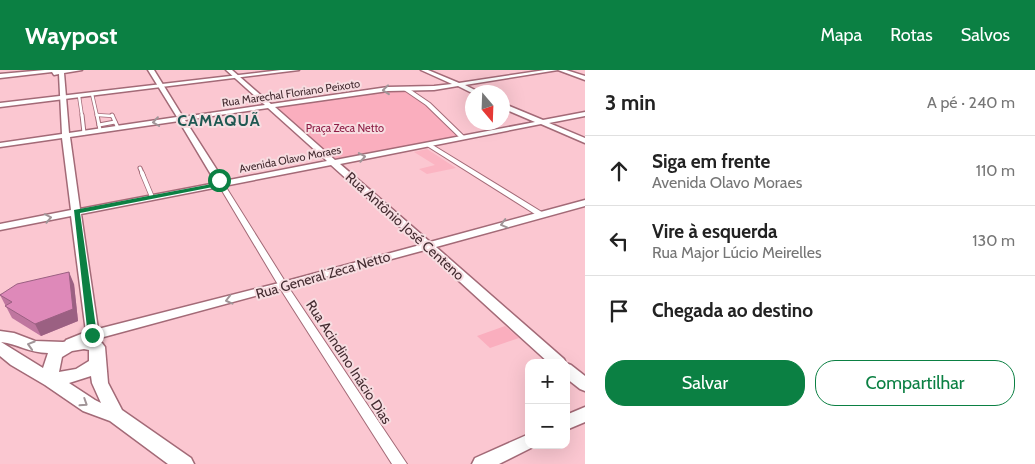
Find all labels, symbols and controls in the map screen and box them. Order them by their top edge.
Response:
text: Waypost [25,21,117,50]
text: Mapa [820,24,862,46]
text: Rotas [890,24,933,46]
text: Salvos [961,24,1010,46]
street label: Rua Marechal Floriano Peixoto [221,76,361,110]
one-way arrow [382,84,390,95]
north arrow [465,85,510,130]
text: 3 min [605,90,656,115]
text: A pé · 240 m [927,93,1015,112]
district label: CAMAQUÃ [177,111,261,130]
one-way arrow [152,117,160,127]
park label: Praça Zeca Netto [306,121,384,135]
street label: Avenida Olavo Moraes [238,142,342,176]
text: Siga em frente [652,150,770,173]
one-way arrow [358,152,366,163]
icon: ahead [605,157,633,185]
text: 110 m [976,161,1015,180]
street label: Rua Antônio José Centeno [342,168,468,284]
route start [208,169,231,192]
text: Avenida Olavo Moraes [652,173,802,192]
one-way arrow [43,213,52,223]
one-way arrow [500,218,508,229]
text: Vire à esquerda [652,220,778,243]
icon: left [605,227,633,255]
text: 130 m [972,231,1015,250]
text: Rua Major Lúcio Meirelles [652,243,822,262]
street label: Rua General Zeca Netto [254,247,393,303]
one-way arrow [225,294,234,305]
street label: Rua Acindino Inácio Dias [302,297,396,428]
icon: arrive [605,297,633,325]
text: Chegada ao destino [652,299,813,322]
route end [81,324,104,347]
one-way arrow [27,340,36,350]
map controls [525,359,570,449]
button: + [525,359,570,404]
button: Salvar [605,360,805,406]
button: Compartilhar [815,360,1015,406]
one-way arrow [79,396,88,406]
button: − [525,404,570,449]

